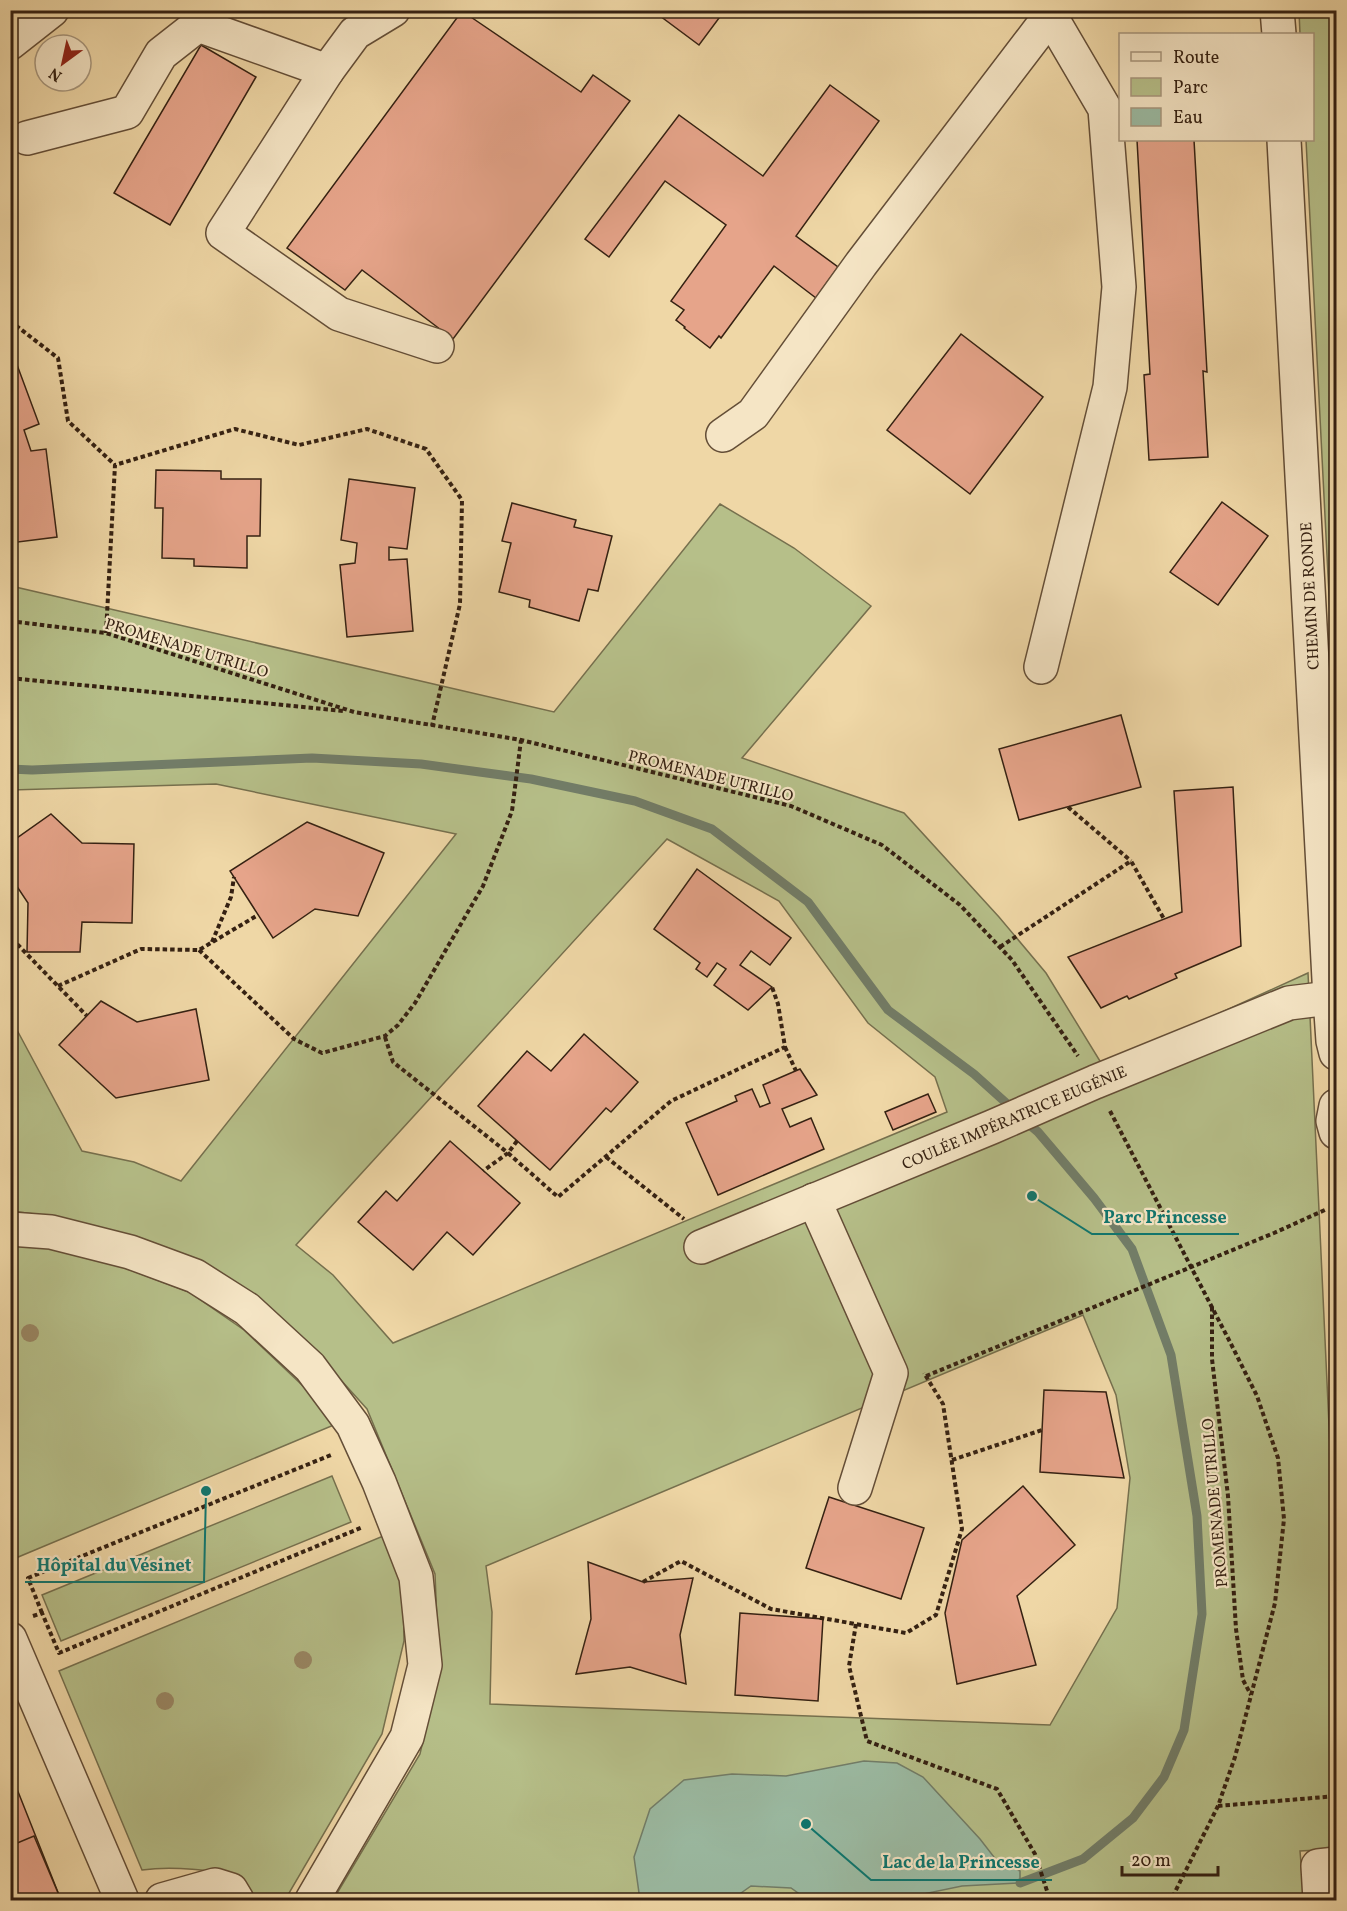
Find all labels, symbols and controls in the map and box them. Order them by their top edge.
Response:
north arrow [33,33,93,93]
legend [1119,33,1314,141]
text: Route [1173,46,1219,71]
text: N [45,61,67,86]
text: Parc [1173,76,1208,101]
text: Eau [1173,106,1203,131]
street label: CHEMIN DE RONDE [1296,521,1326,670]
street label: PROMENADE UTRILLO [102,614,271,684]
street label: PROMENADE UTRILLO [626,746,796,808]
street label: COULÉE IMPÉRATRICE EUGÉNIE [899,1061,1131,1176]
callout: Parc Princesse [1092,1198,1239,1234]
text: Parc Princesse [1103,1206,1227,1231]
street label: PROMENADE UTRILLO [1198,1417,1234,1588]
callout: Hôpital du Vésinet [25,1546,204,1582]
text: Hôpital du Vésinet [36,1554,192,1579]
scale bar [1122,1839,1218,1877]
callout: Lac de la Princesse [871,1844,1052,1880]
text: 20 m [1131,1849,1171,1874]
text: Lac de la Princesse [882,1851,1040,1876]

